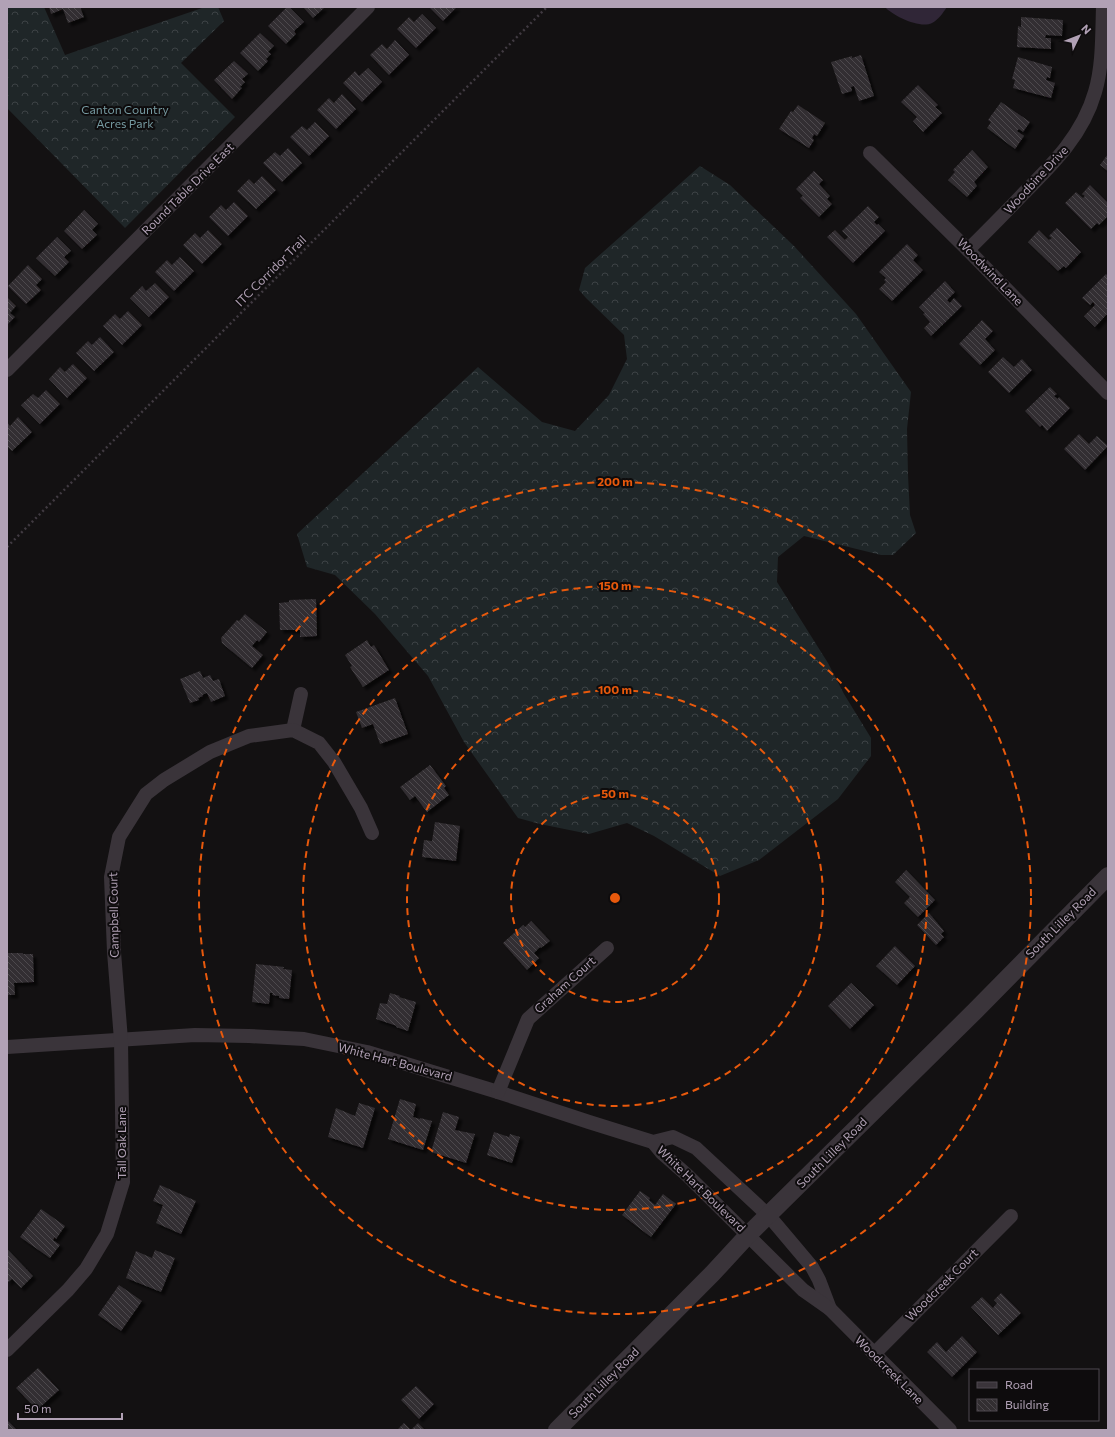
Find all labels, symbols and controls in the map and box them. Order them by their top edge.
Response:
north arrow [1059,16,1099,56]
text: N [1079,21,1094,36]
park label: Canton Country Acres Park [81,102,169,130]
street label: Round Table Drive East [138,139,236,237]
street label: Woodbine Drive [1000,143,1070,216]
street label: ITC Corridor Trail [232,232,309,309]
street label: Woodwind Lane [955,235,1026,308]
text: 200 m [597,474,633,488]
text: 150 m [598,578,632,592]
text: 100 m [598,682,632,696]
text: 50 m [601,786,629,800]
street label: Campbell Court [105,872,121,958]
street label: South Lilley Road [1022,884,1098,960]
centre of rings [608,891,622,905]
street label: Graham Court [531,953,598,1015]
street label: White Hart Boulevard [337,1039,454,1083]
street label: Tall Oak Lane [114,1107,128,1179]
street label: South Lilley Road [793,1114,869,1190]
street label: White Hart Boulevard [655,1142,749,1234]
street label: Woodcreek Court [902,1245,980,1323]
street label: Woodcreek Lane [853,1332,927,1406]
street label: South Lilley Road [565,1344,641,1420]
legend [969,1369,1099,1421]
text: Road [1005,1377,1033,1391]
scale bar [18,1395,122,1421]
text: Building [1005,1397,1049,1411]
text: 50 m [24,1401,52,1415]

